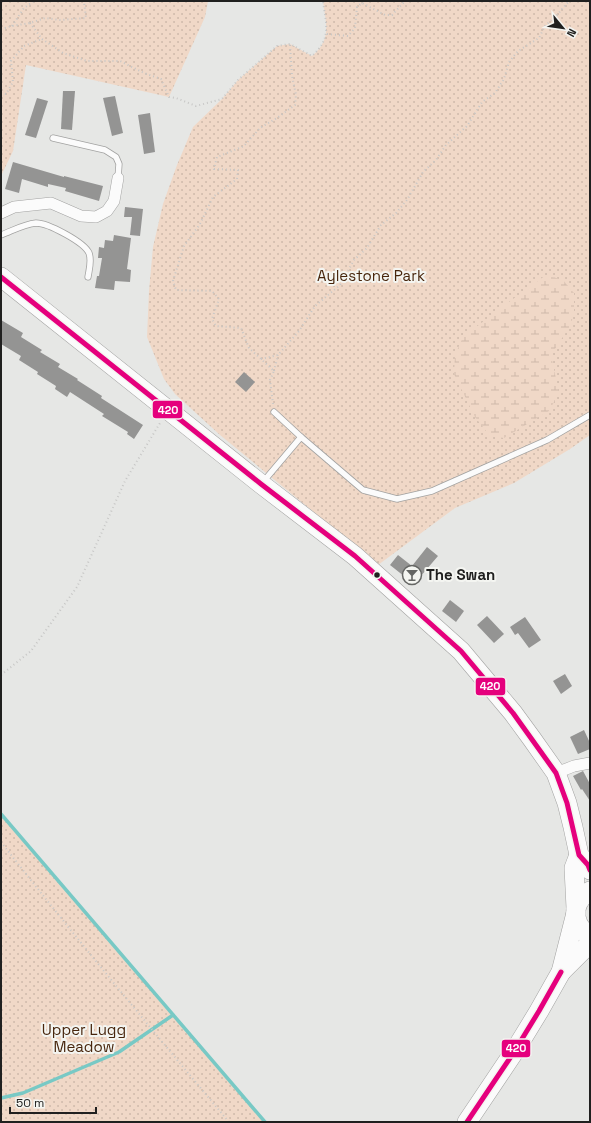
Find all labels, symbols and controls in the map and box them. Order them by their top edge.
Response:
north arrow [543,8,583,48]
text: N [564,26,580,39]
park label: Aylestone Park [317,266,425,285]
line badge: 420 [152,400,183,419]
text: 420 [158,403,178,417]
bar icon: The Swan [401,564,423,586]
place label: The Swan [426,565,495,584]
unlabelled marker [372,570,382,580]
line badge: 420 [475,677,506,696]
text: 420 [480,679,500,693]
park label: Upper Lugg Meadow [42,1020,126,1056]
line badge: 420 [501,1039,531,1058]
text: 420 [506,1041,526,1055]
scale bar [10,1089,96,1115]
text: 50 m [16,1095,44,1111]

